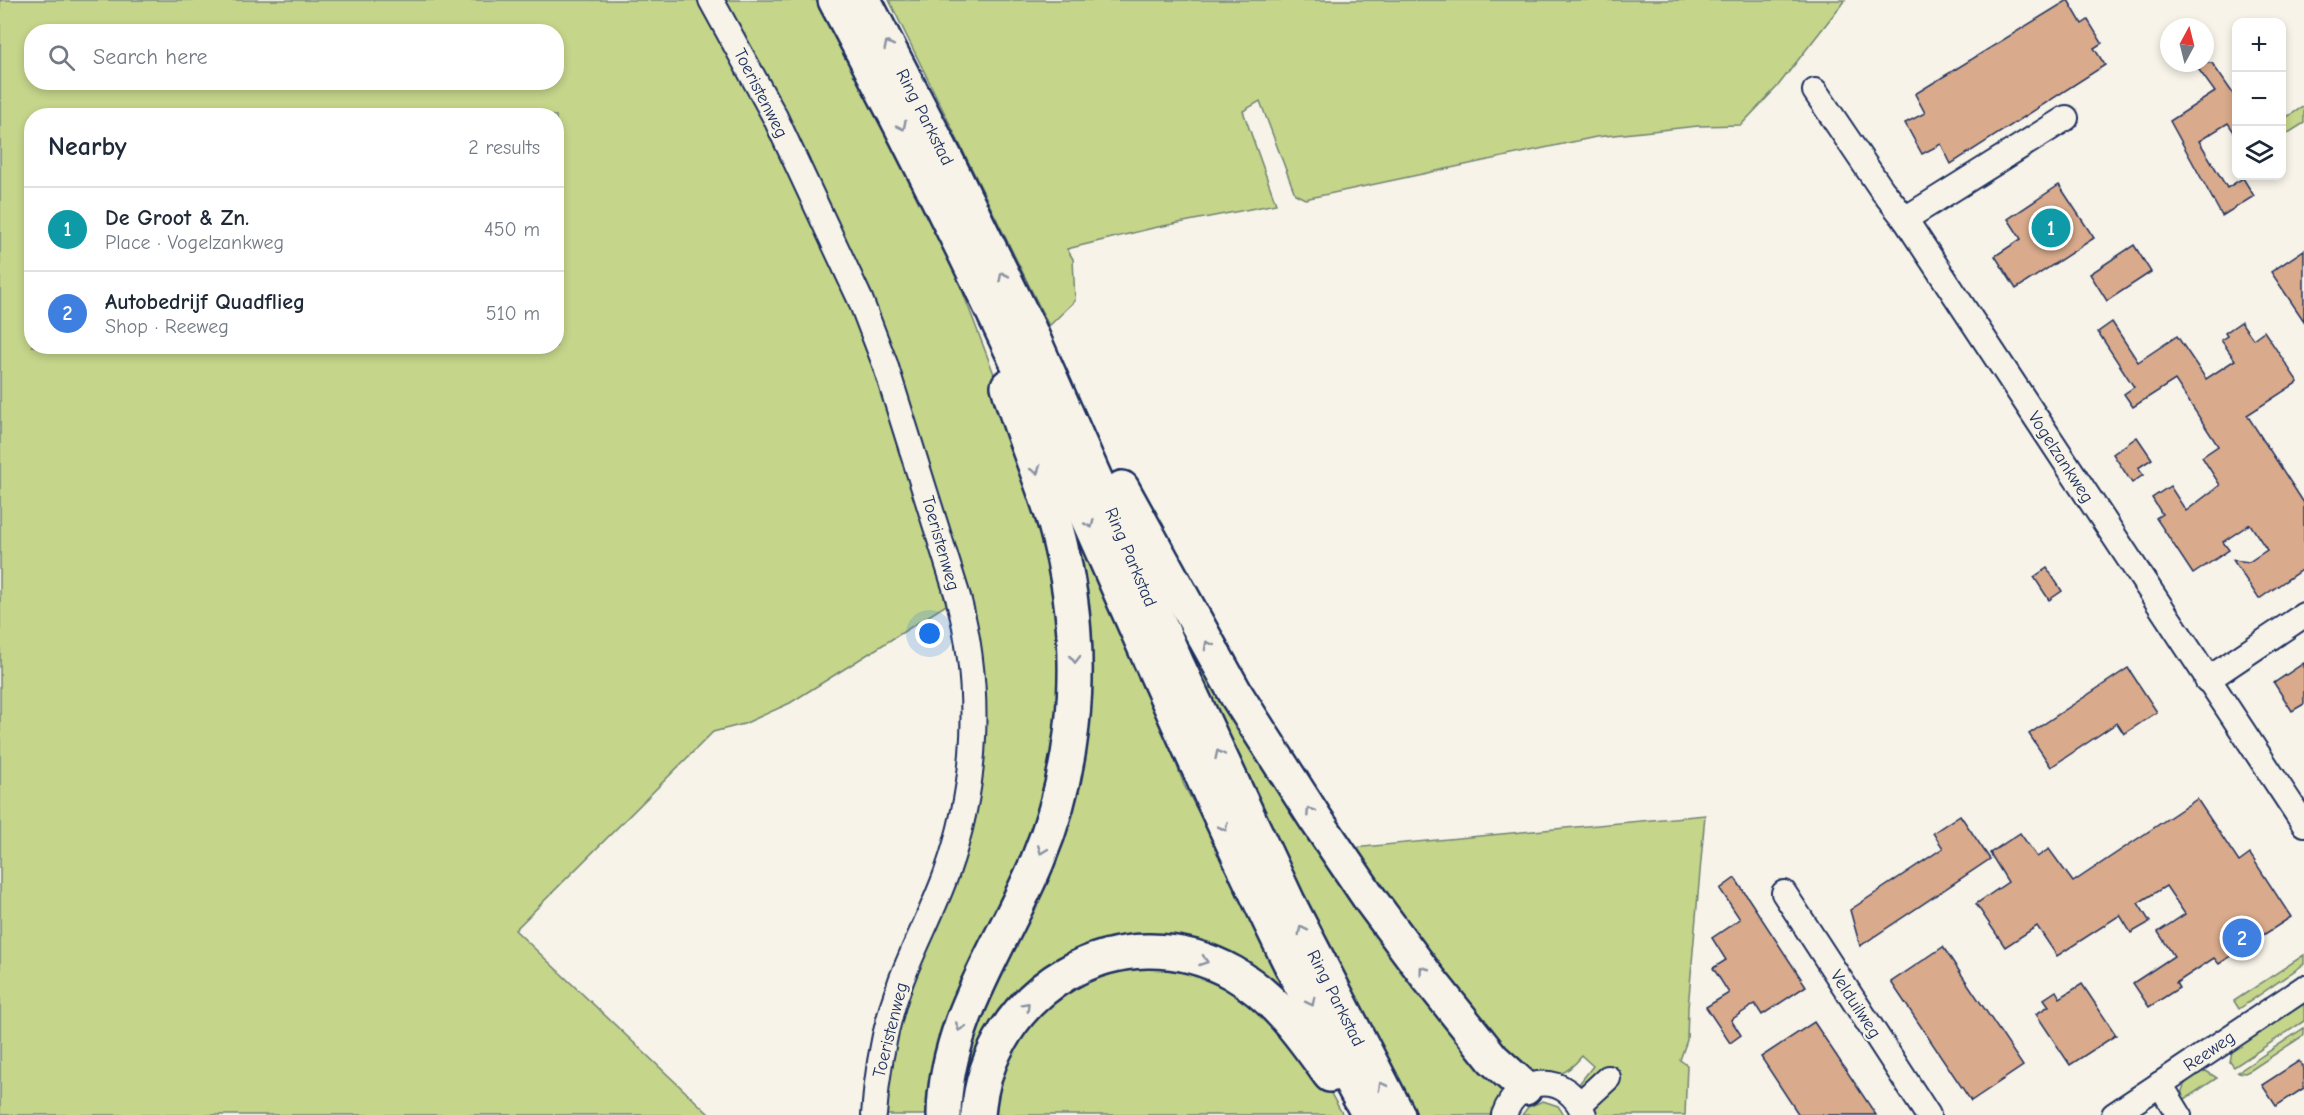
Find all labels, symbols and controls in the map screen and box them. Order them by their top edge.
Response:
north arrow [2160,18,2214,72]
map controls [2232,18,2286,180]
button: + [2232,18,2286,72]
search box [24,24,564,90]
icon: search [45,41,78,74]
one-way arrow [884,41,895,52]
text: Search here [93,44,208,70]
street label: Toeristenweg [729,45,792,141]
street label: Ring Parkstad [891,65,958,169]
button: − [2232,72,2286,126]
one-way arrow [894,120,906,131]
button: layers [2232,126,2286,180]
text: Nearby [48,132,127,162]
text: 2 results [468,136,540,159]
text: De Groot & Zn. [105,205,249,231]
pin: 1 [2032,206,2070,250]
text: 1 [64,218,71,241]
text: 450 m [484,218,540,241]
text: Place · Vogelzankweg [105,231,284,254]
one-way arrow [999,272,1011,283]
text: Autobedrijf Quadflieg [105,289,305,315]
text: 2 [63,302,72,325]
text: 510 m [486,302,540,325]
text: Shop · Reeweg [105,315,229,338]
street label: Vogelzankweg [2023,408,2098,507]
one-way arrow [1029,464,1042,474]
street label: Toeristenweg [917,493,964,593]
street label: Ring Parkstad [1100,504,1161,610]
one-way arrow [1082,518,1094,529]
your location [915,619,944,648]
one-way arrow [1204,641,1215,651]
one-way arrow [1069,655,1081,664]
one-way arrow [1214,749,1226,760]
one-way arrow [1306,807,1317,818]
one-way arrow [1217,821,1229,832]
one-way arrow [1037,844,1049,855]
pin: 2 [2222,916,2262,960]
one-way arrow [1298,926,1309,937]
street label: Ring Parkstad [1302,946,1369,1050]
one-way arrow [1198,953,1209,966]
one-way arrow [1419,966,1430,977]
street label: Velduilweg [1826,966,1885,1042]
street label: Toeristenweg [868,980,912,1080]
one-way arrow [1304,996,1315,1006]
one-way arrow [1018,1002,1029,1013]
one-way arrow [954,1021,967,1032]
street label: Reeweg [2180,1027,2239,1076]
one-way arrow [1378,1082,1389,1092]

